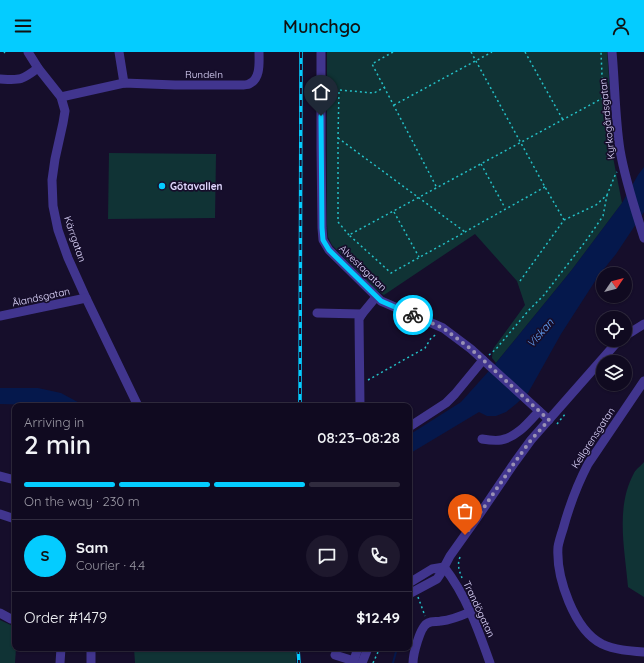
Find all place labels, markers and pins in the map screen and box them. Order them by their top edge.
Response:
pin [304,75,338,116]
place label: Götavallen [170,180,223,193]
marker: Götavallen [157,181,167,191]
pin [448,494,482,535]

